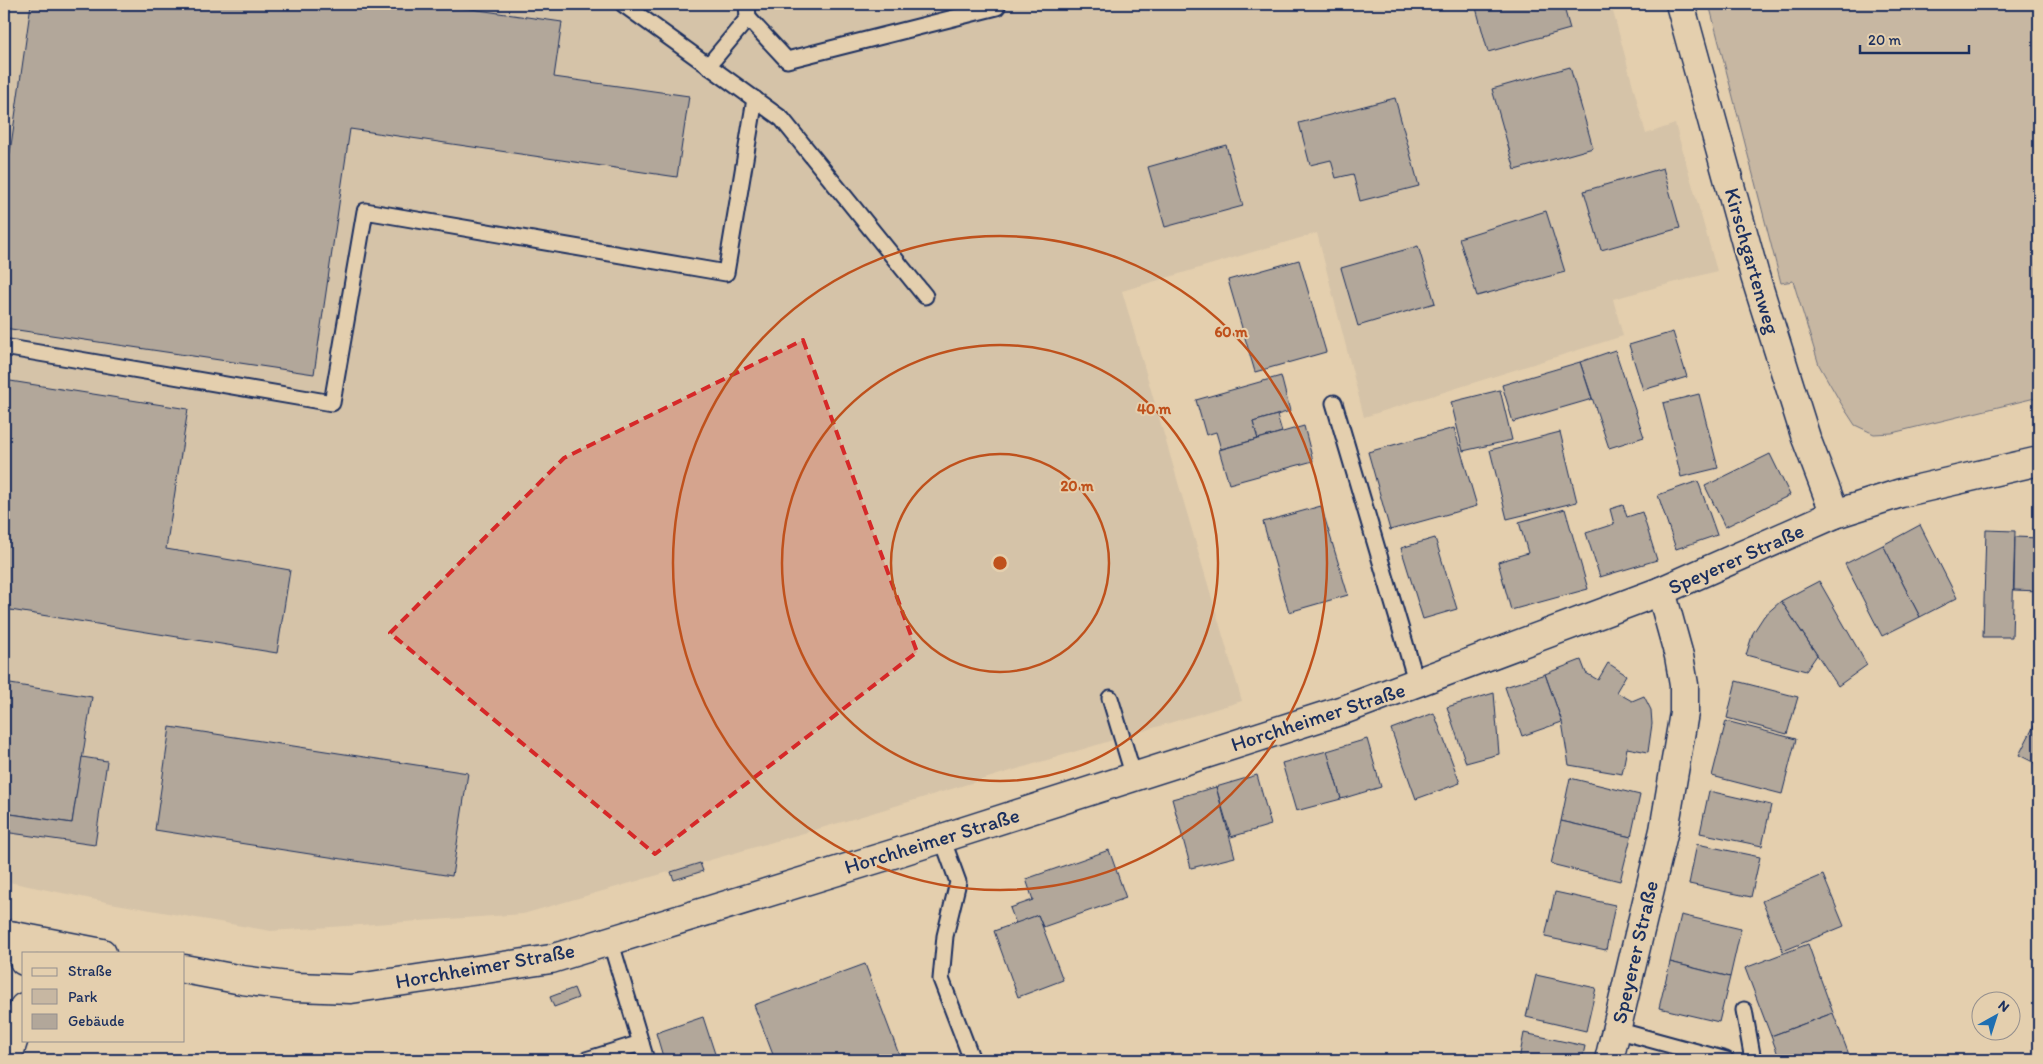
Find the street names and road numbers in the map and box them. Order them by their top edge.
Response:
street label: Kirschgartenweg [1720,185,1785,337]
street label: Speyerer Straße [1664,517,1808,600]
street label: Horchheimer Straße [1227,677,1408,757]
street label: Horchheimer Straße [841,802,1022,879]
street label: Speyerer Straße [1606,878,1663,1026]
street label: Horchheimer Straße [393,937,577,994]

